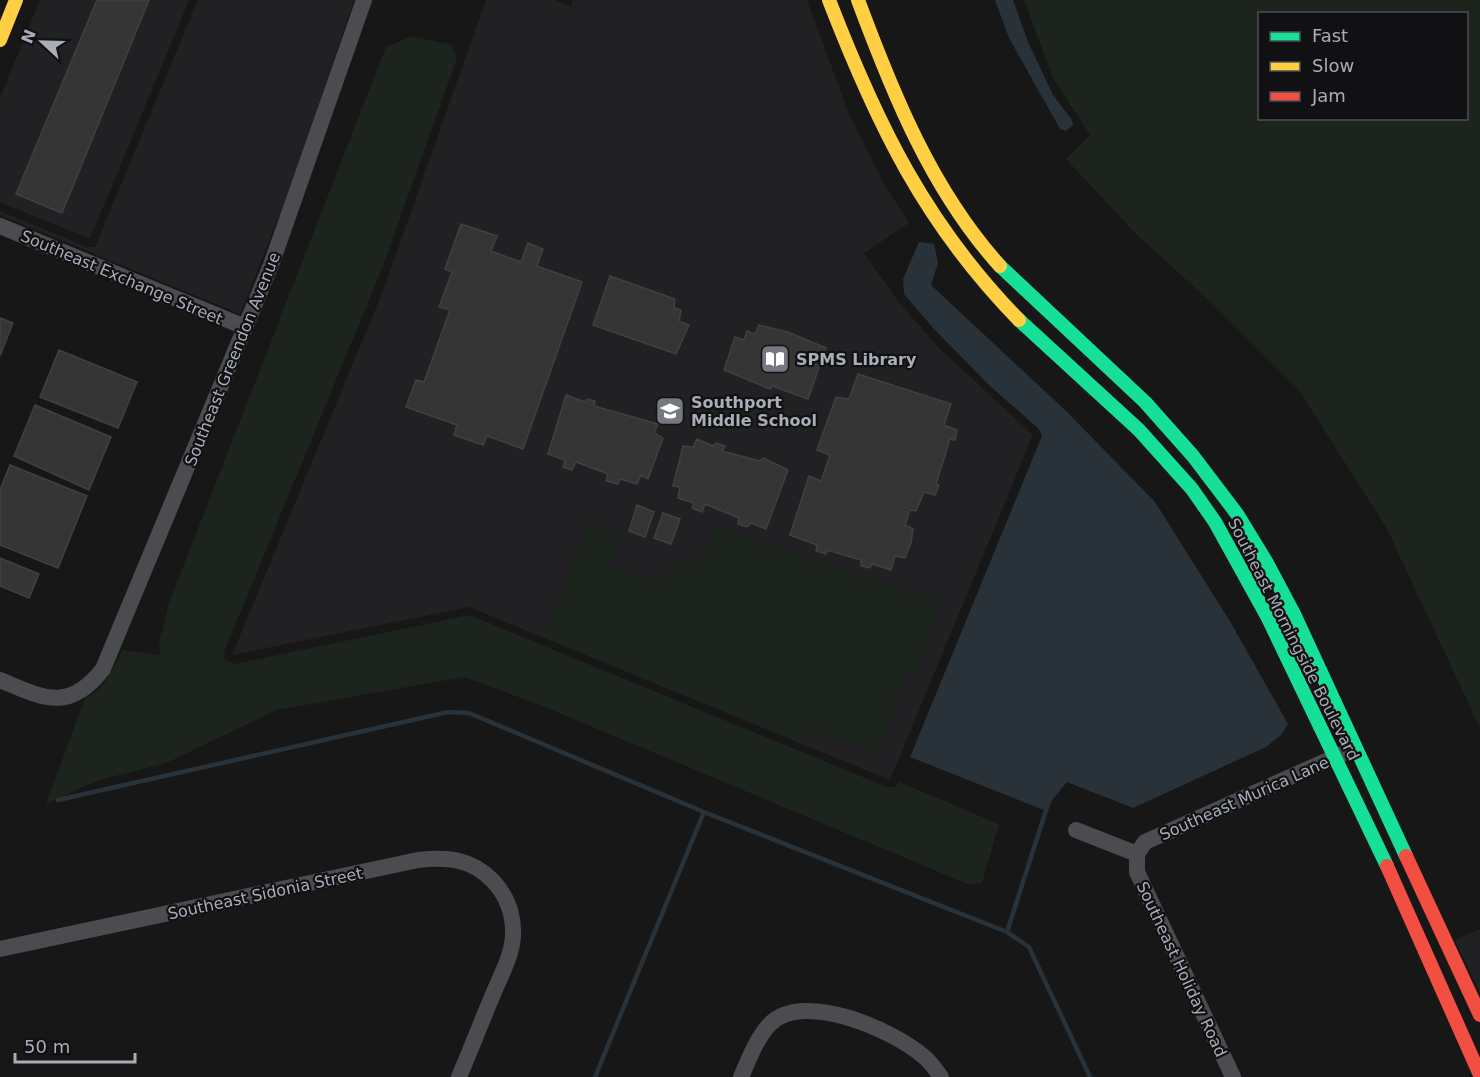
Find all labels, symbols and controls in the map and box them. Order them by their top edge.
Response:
north arrow [12,12,72,72]
legend [1258,12,1468,120]
text: Fast [1312,25,1348,46]
text: N [17,27,40,46]
text: Slow [1312,55,1354,76]
text: Jam [1311,85,1346,106]
street label: Southeast Exchange Street [18,226,226,329]
street label: Southeast Greendon Avenue [181,250,284,469]
library icon: SPMS Library [759,343,791,375]
place label: SPMS Library [796,350,917,369]
place label: Southport Middle School [691,393,817,430]
school or university icon: Southport Middle School [654,395,686,427]
street label: Southeast Morningside Boulevard [1224,515,1363,764]
street label: Southeast Murica Lane [1157,753,1332,844]
street label: Southeast Sidonia Street [166,864,364,923]
street label: Southeast Holiday Road [1133,879,1231,1060]
scale bar [15,1026,135,1064]
text: 50 m [24,1036,70,1057]

